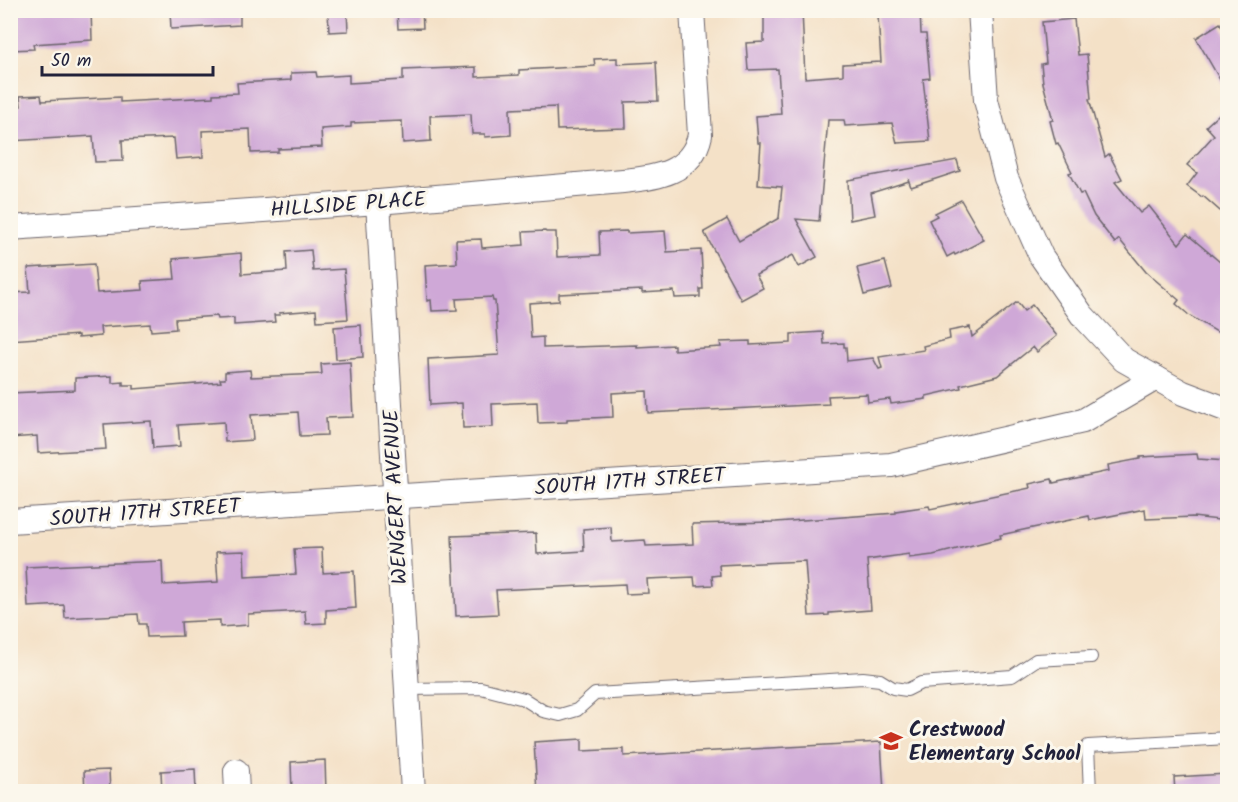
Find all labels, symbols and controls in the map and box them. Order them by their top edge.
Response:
scale bar [42,39,213,77]
text: 50 m [51,47,91,76]
street label: HILLSIDE PLACE [269,184,428,227]
street label: WENGERT AVENUE [375,408,418,585]
street label: SOUTH 17TH STREET [534,459,728,506]
street label: SOUTH 17TH STREET [49,490,243,537]
place label: Crestwood Elementary School [909,714,1081,771]
school or university icon: Crestwood Elementary School [878,728,904,754]

